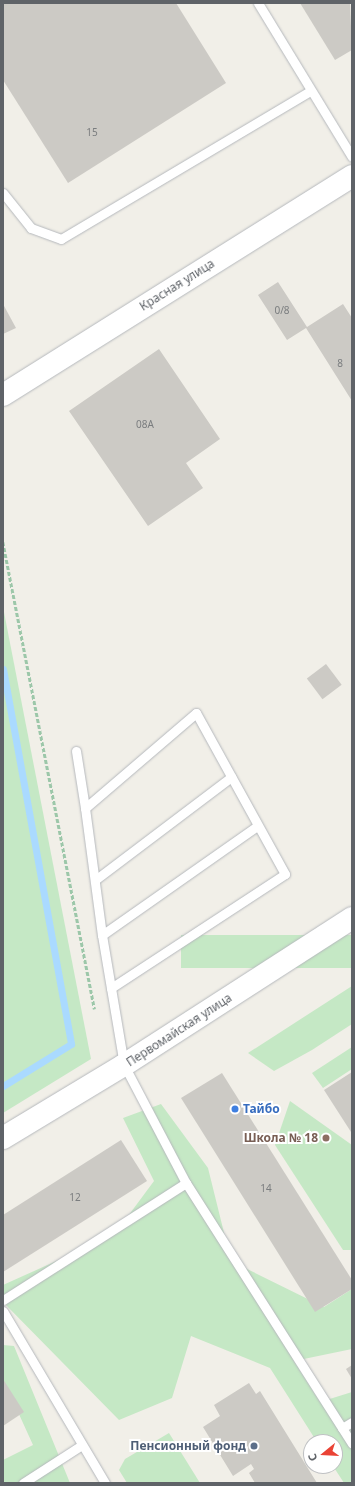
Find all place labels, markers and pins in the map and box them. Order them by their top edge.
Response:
place label: Тайбо [243,1102,280,1116]
marker: Тайбо [230,1104,240,1114]
place label: Школа № 18 [244,1131,318,1145]
marker: Школа № 18 [321,1133,331,1143]
place label: Пенсионный фонд [130,1439,246,1453]
marker: Пенсионный фонд [249,1441,259,1451]

